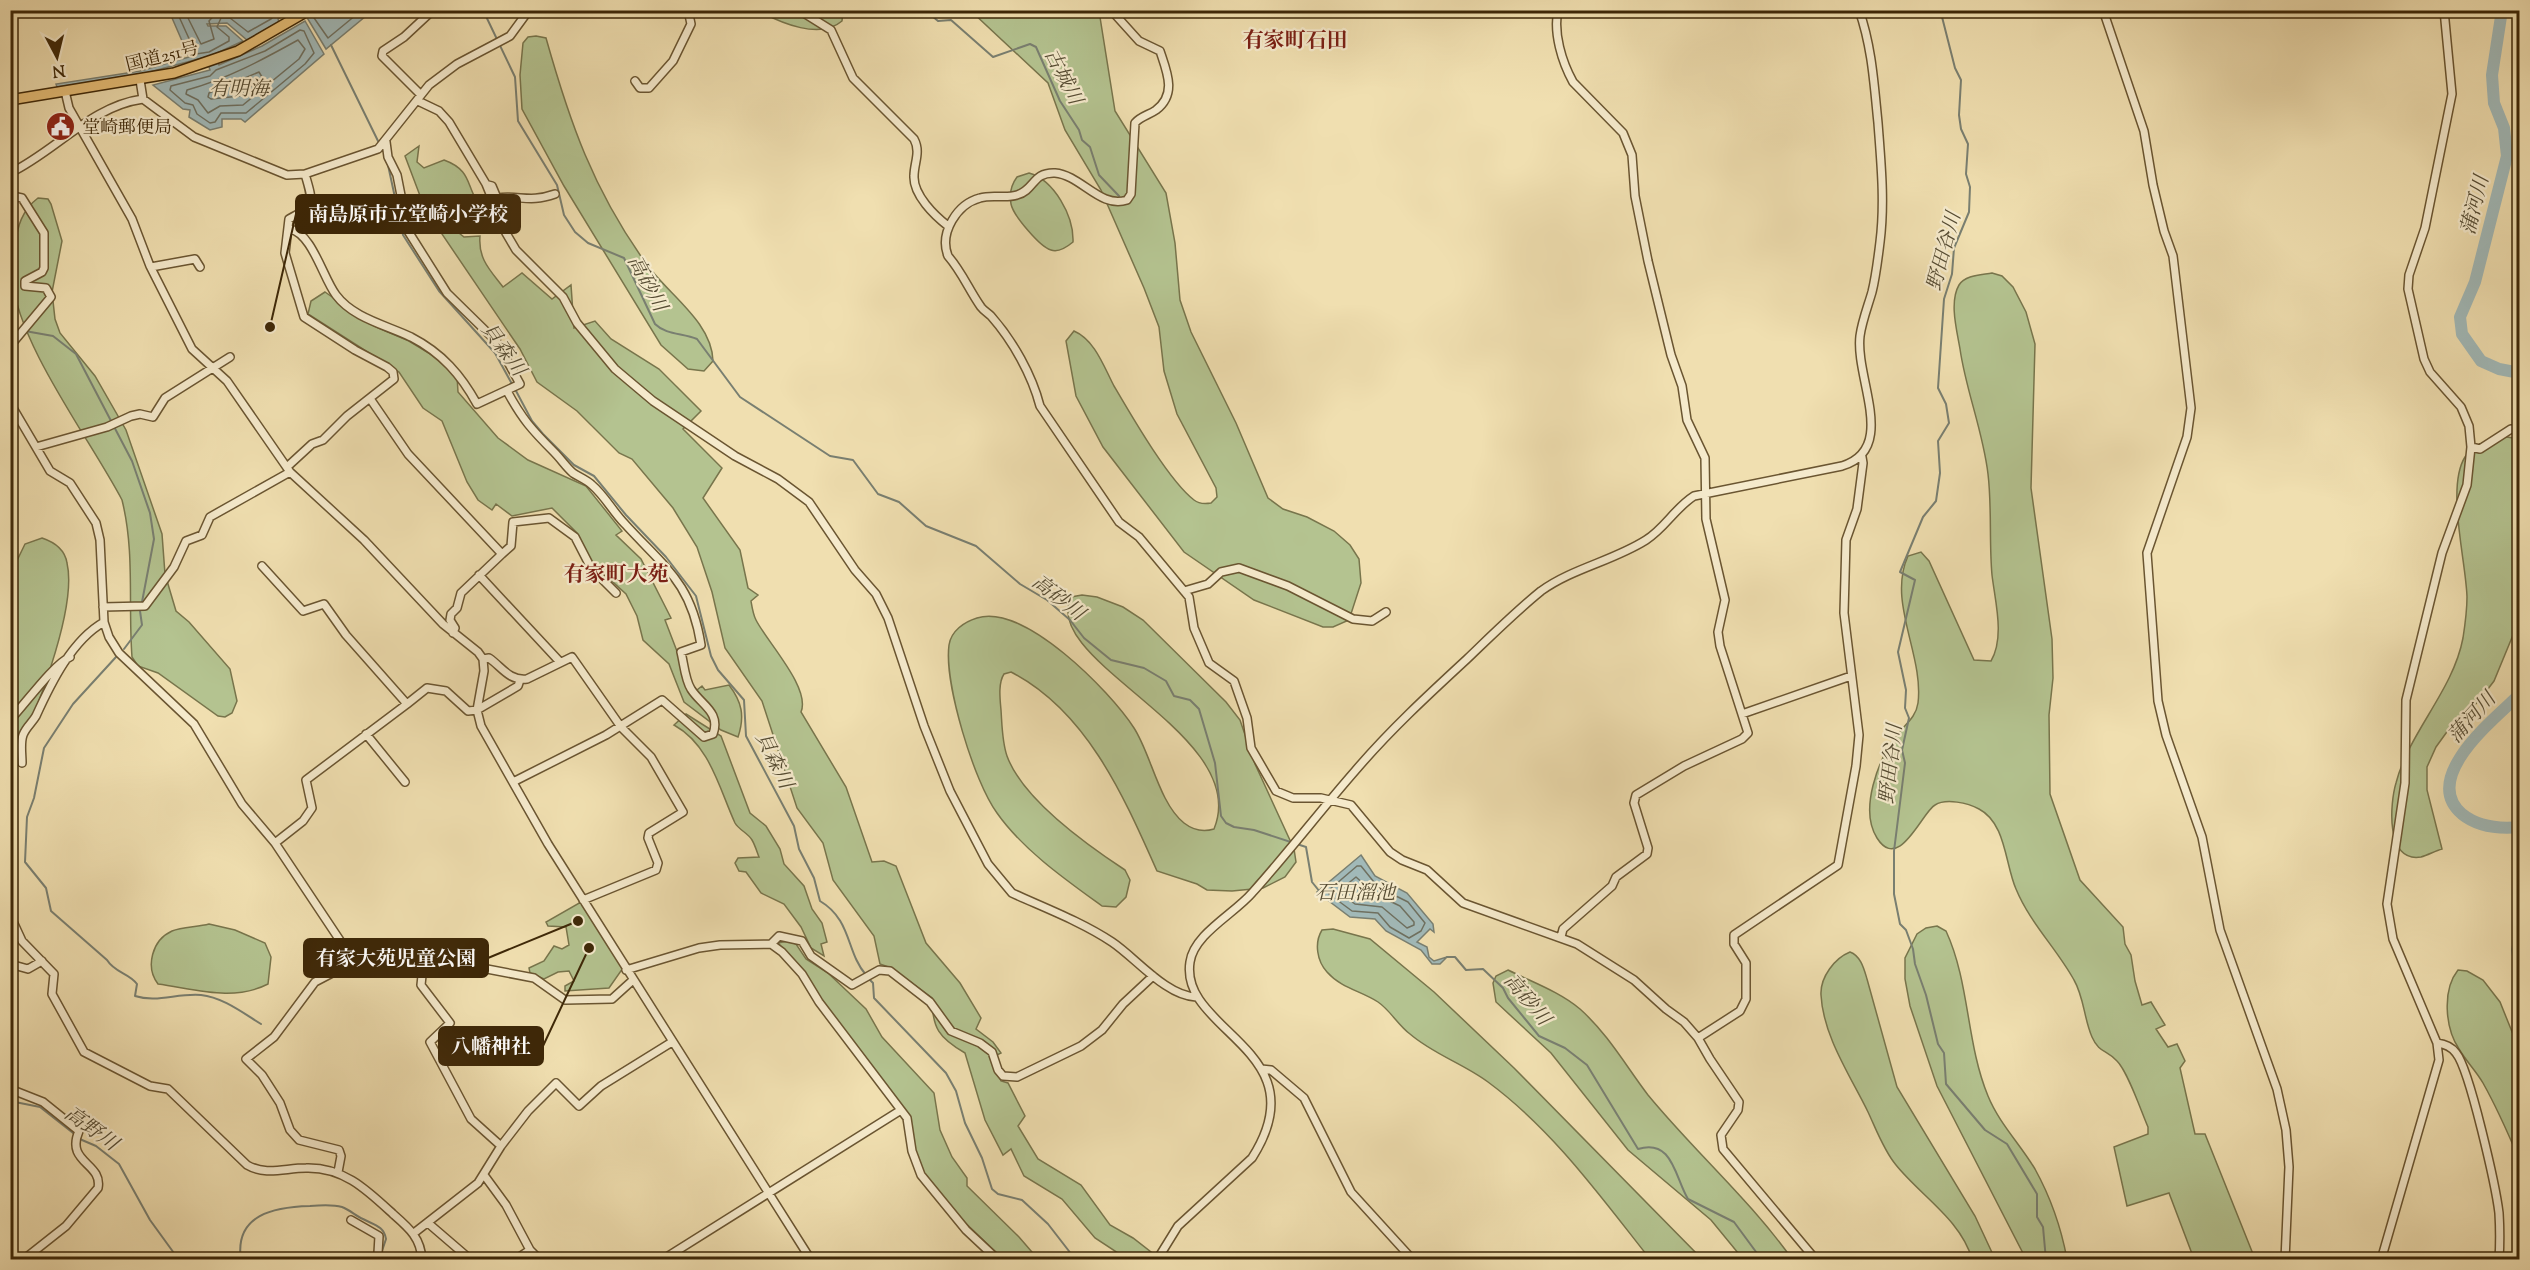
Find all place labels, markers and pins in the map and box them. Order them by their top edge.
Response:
public building icon: 堂崎郵便局 [45,111,77,143]
place label: 堂崎郵便局 [82,116,172,142]
callout: 南島原市立堂崎小学校 [296,195,520,233]
callout: 有家大苑児童公園 [304,939,488,977]
callout: 八幡神社 [439,1027,543,1065]

